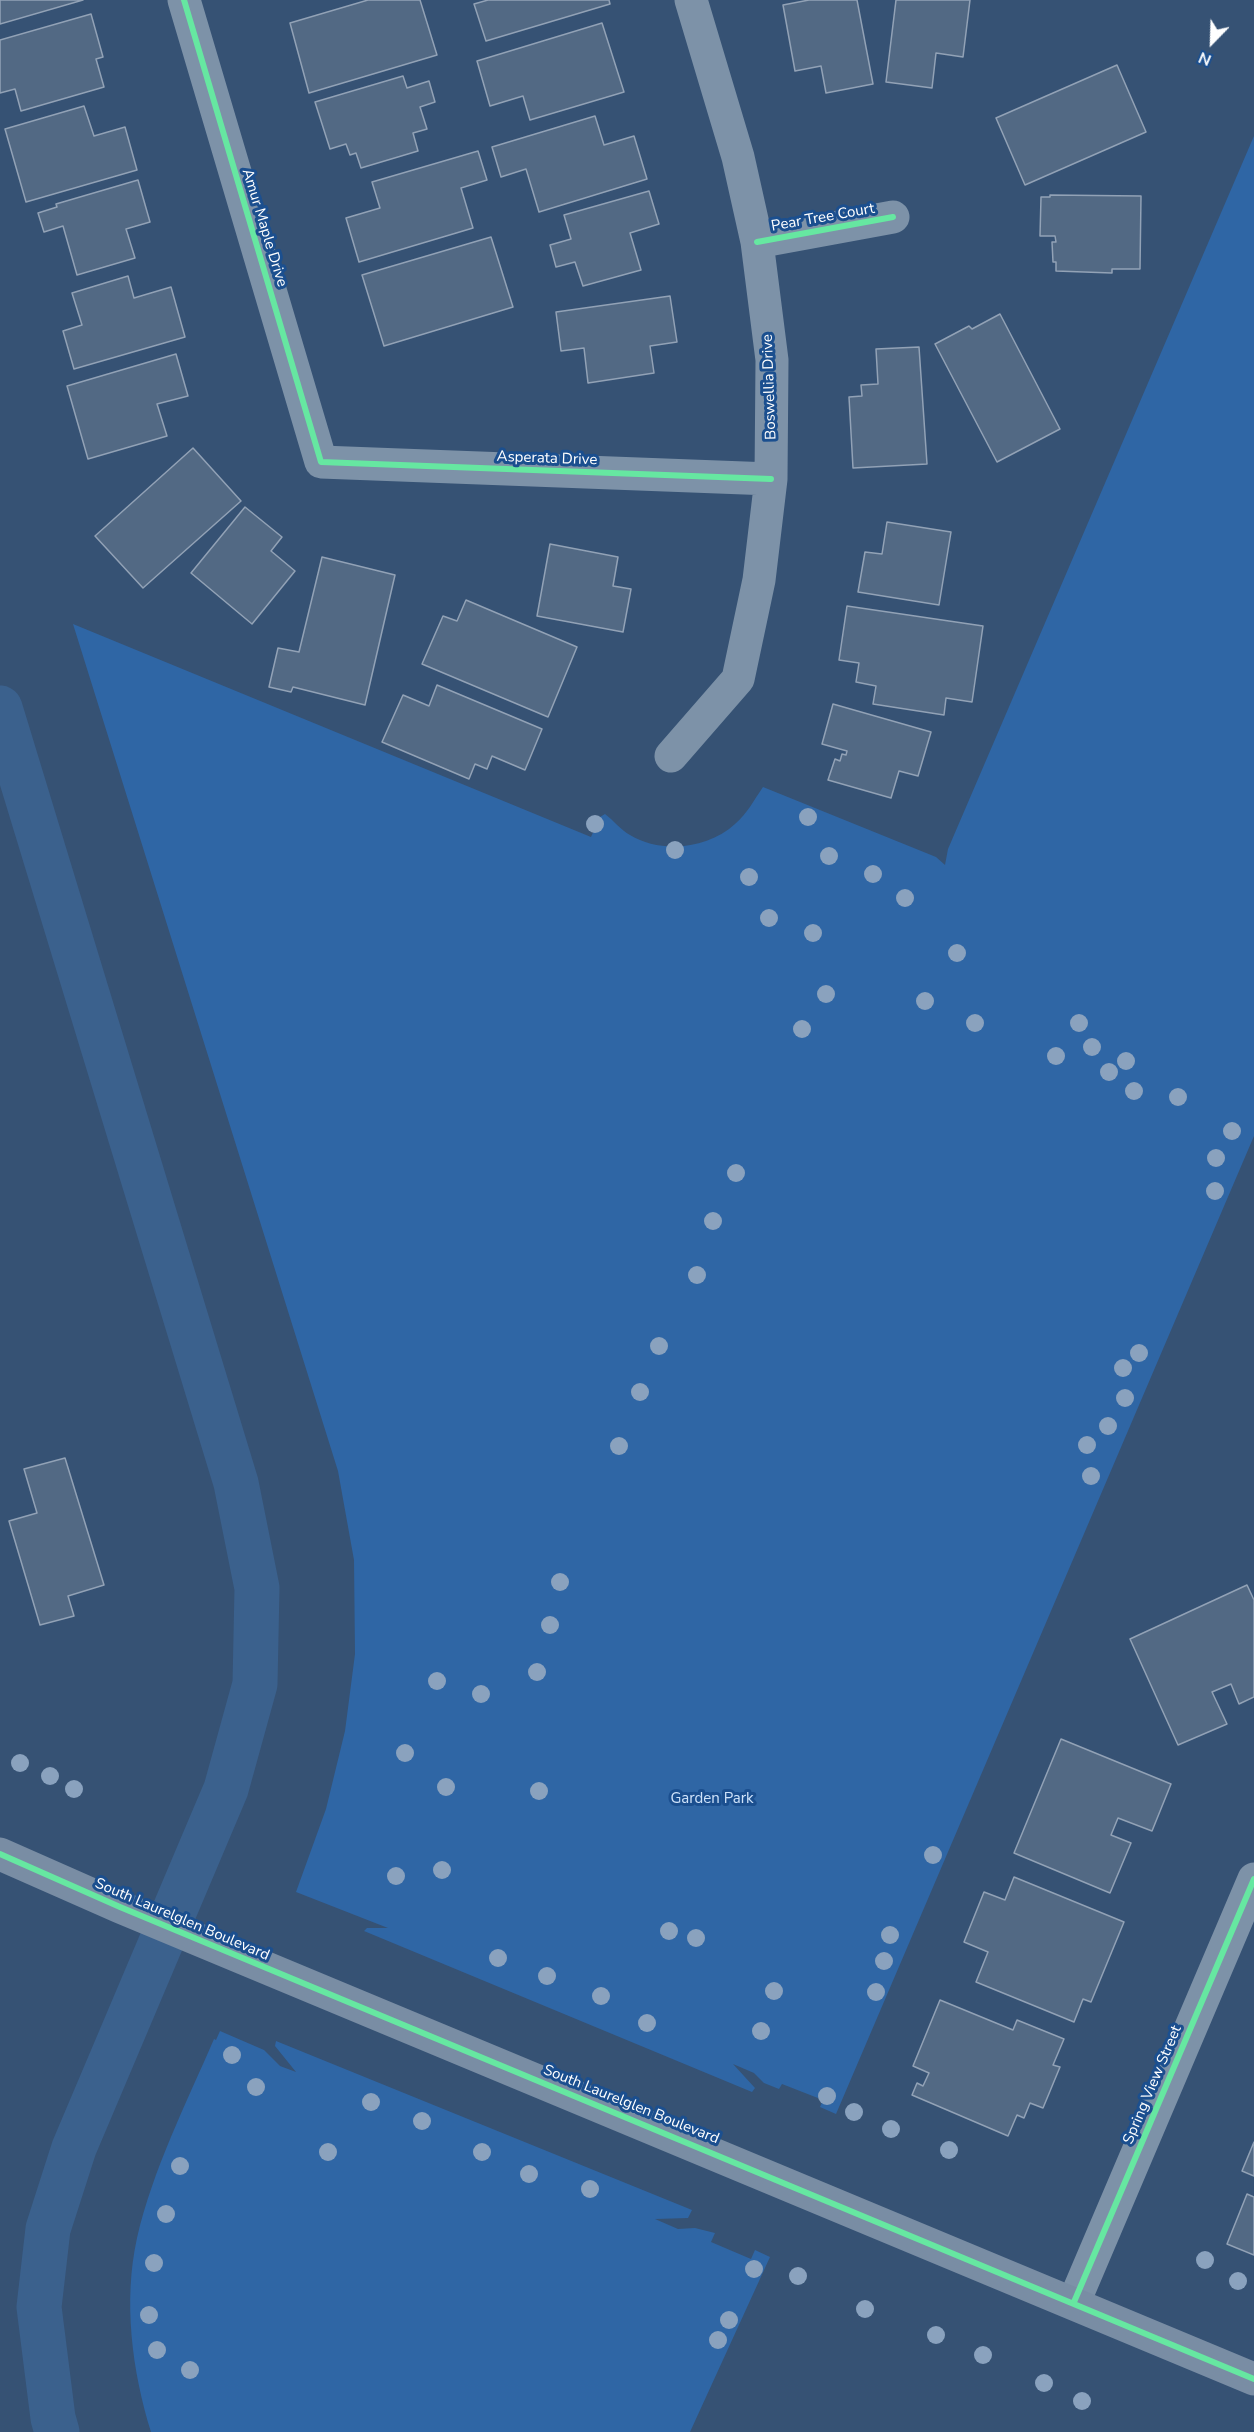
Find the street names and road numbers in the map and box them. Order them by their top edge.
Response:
street label: Amur Maple Drive [237,167,291,289]
street label: Pear Tree Court [770,200,876,236]
street label: Boswellia Drive [759,334,781,440]
street label: Asperata Drive [496,448,598,470]
street label: South Laurelglen Boulevard [92,1875,272,1965]
street label: Spring View Street [1120,2023,1186,2147]
street label: South Laurelglen Boulevard [541,2061,721,2149]

